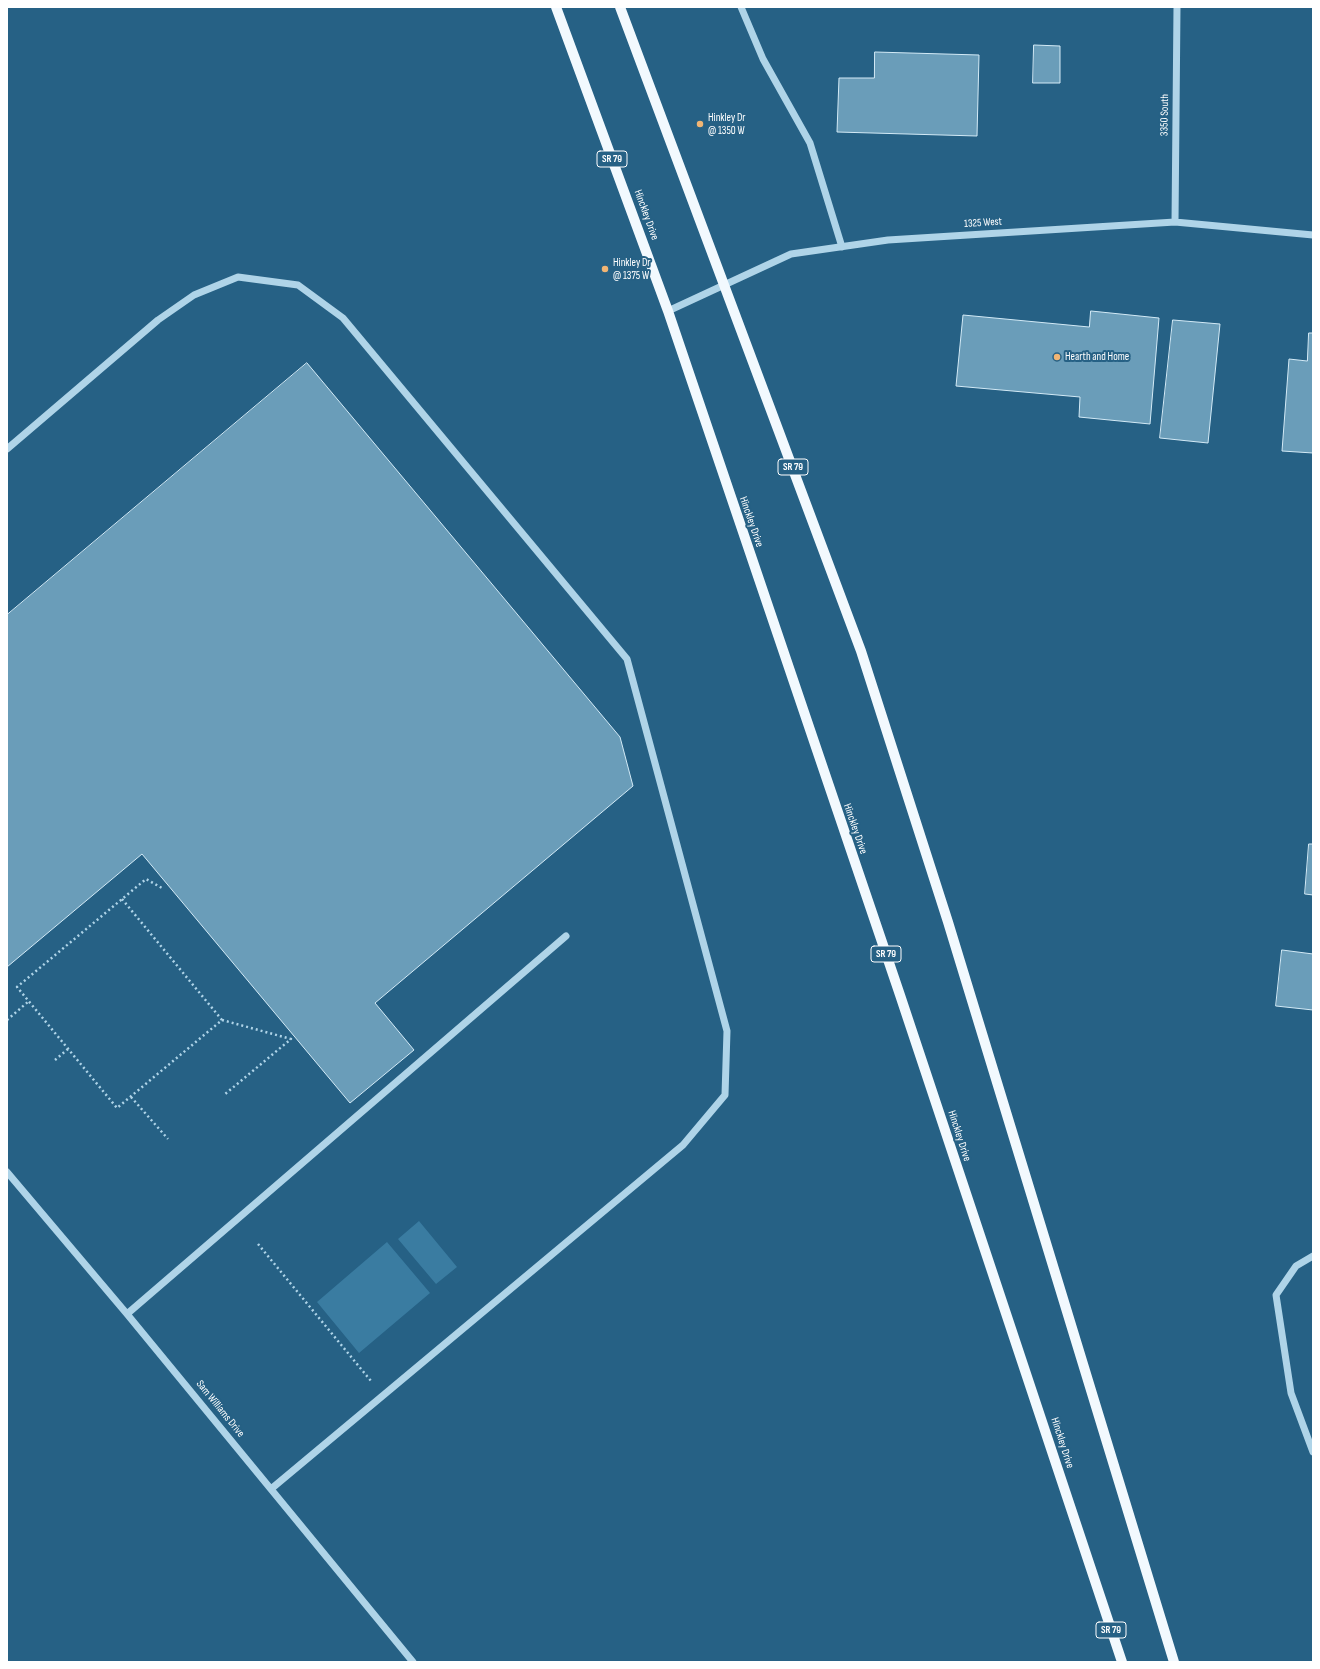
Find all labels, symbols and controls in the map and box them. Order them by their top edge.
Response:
street label: 3350 South [1158,94,1172,136]
place label: Hinkley Dr @ 1350 W [708,111,745,137]
marker: Hinkley Dr @ 1350 W [695,119,705,129]
road number: SR 79 [597,151,627,167]
street label: Hinckley Drive [631,188,661,242]
street label: 1325 West [964,215,1002,231]
place label: Hinkley Dr @ 1375 W [613,256,650,282]
marker: Hinkley Dr @ 1375 W [600,264,610,274]
place label: Hearth and Home [1065,350,1129,364]
marker: Hearth and Home [1052,352,1062,362]
road number: SR 79 [778,459,808,475]
street label: Hinckley Drive [736,495,766,549]
street label: Hinckley Drive [840,802,870,856]
road number: SR 79 [871,946,901,962]
street label: Hinckley Drive [945,1109,973,1163]
street label: Sam Williams Drive [193,1378,247,1440]
street label: Hinckley Drive [1048,1416,1076,1470]
road number: SR 79 [1096,1622,1126,1638]

